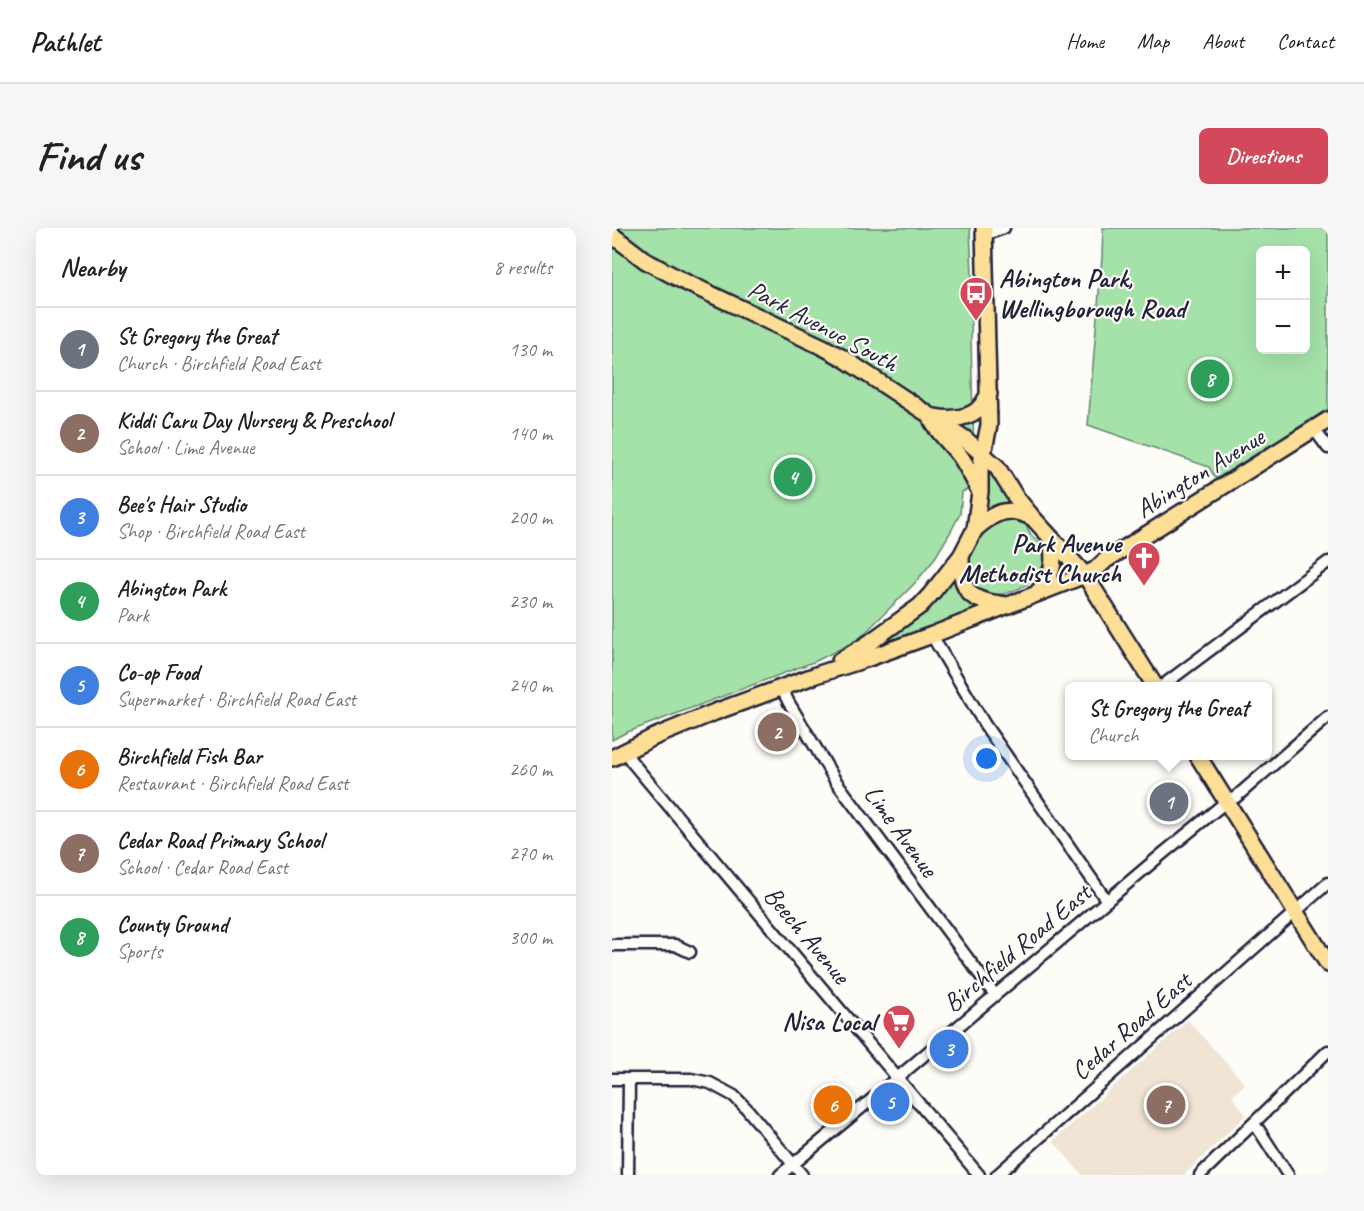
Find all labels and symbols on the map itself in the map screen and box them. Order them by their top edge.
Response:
place label: Abington Park, Wellingborough Road [999,262,1190,325]
street label: Park Avenue South [742,273,905,380]
bus stop icon: Abington Park, Wellingborough Road [958,275,994,322]
pin: 8 [1190,356,1230,402]
street label: Abington Avenue [1130,420,1272,526]
pin: 4 [774,454,813,500]
place label: Park Avenue Methodist Church [959,527,1123,590]
church icon: Park Avenue Methodist Church [1126,540,1162,587]
pin: 2 [758,710,796,754]
your location [972,744,1001,773]
street label: Lime Avenue [857,779,946,885]
pin: 1 [1150,780,1188,824]
street label: Birchfield Road East [936,875,1099,1019]
street label: Beech Avenue [757,879,858,992]
street label: Cedar Road East [1064,963,1200,1087]
supermarket icon: Nisa Local [881,1003,917,1050]
place label: Nisa Local [782,1005,881,1038]
pin: 3 [930,1026,968,1072]
pin: 5 [870,1080,910,1124]
pin: 6 [814,1082,852,1128]
pin: 7 [1146,1082,1186,1128]

